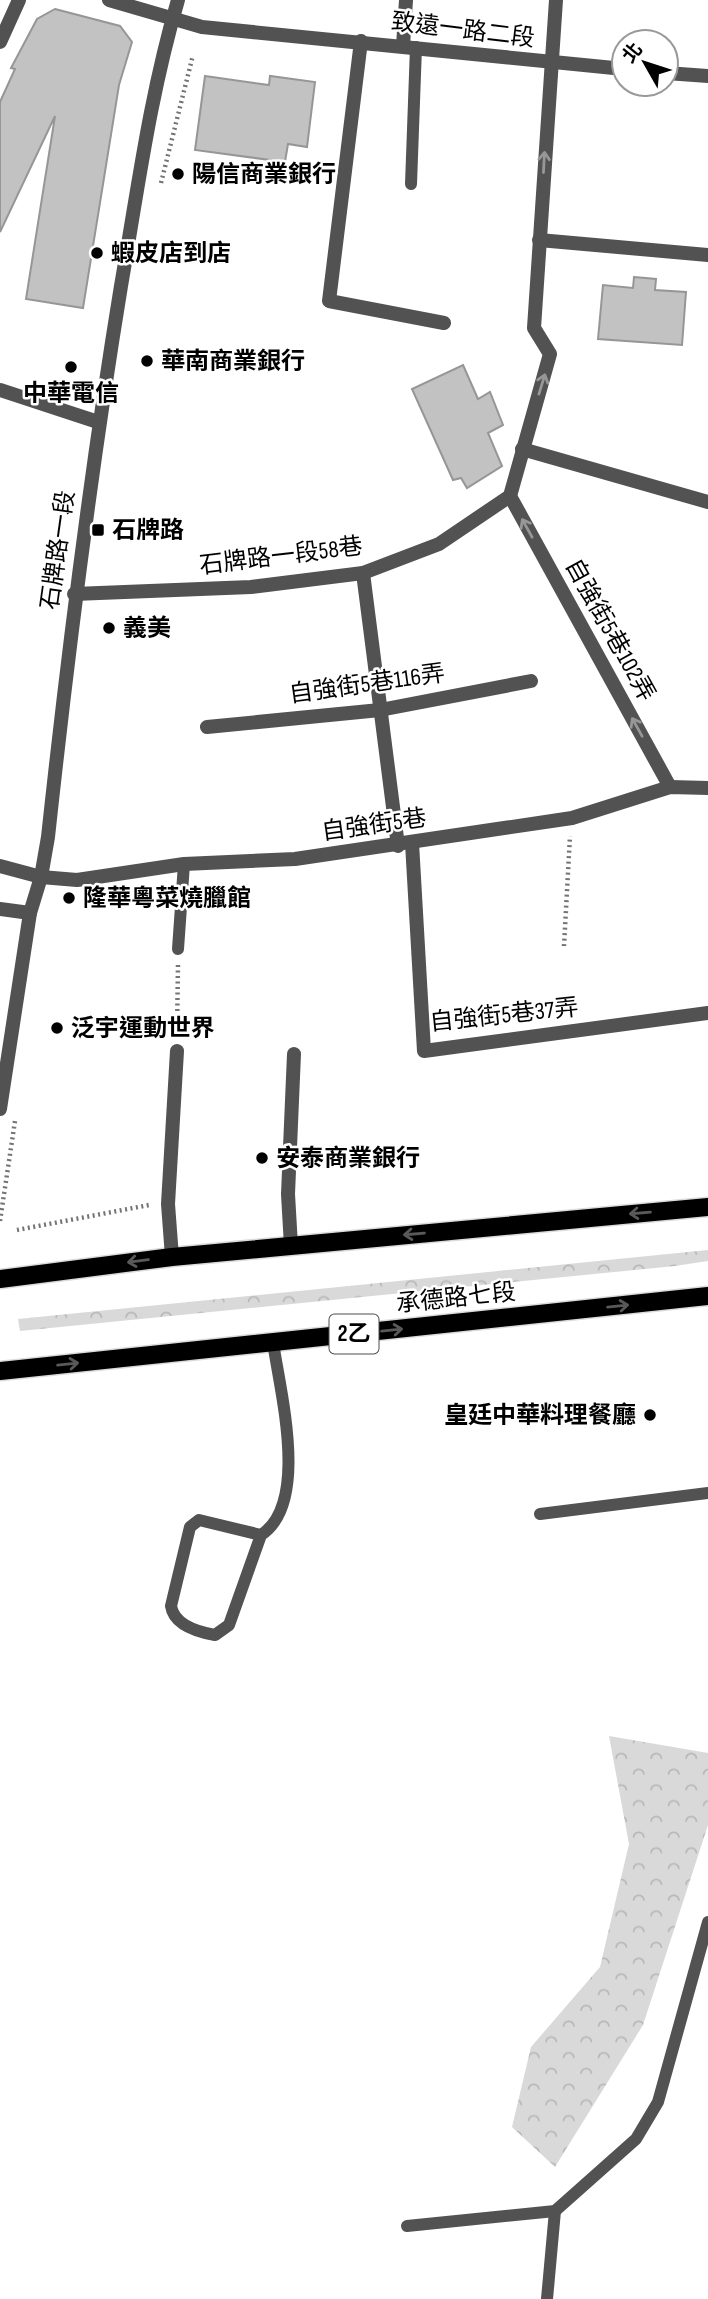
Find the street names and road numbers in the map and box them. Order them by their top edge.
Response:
street label: 致遠一路二段 [390,7,536,53]
street label: 石牌路一段 [35,489,81,611]
street label: 石牌路一段58巷 [198,532,364,580]
street label: 自強街5巷102弄 [559,554,661,706]
street label: 自強街5巷116弄 [287,659,447,709]
street label: 自強街5巷 [320,803,428,847]
street label: 自強街5巷37弄 [428,993,580,1037]
street label: 承德路七段 [395,1277,517,1319]
road number: 2乙 [330,1315,378,1354]

